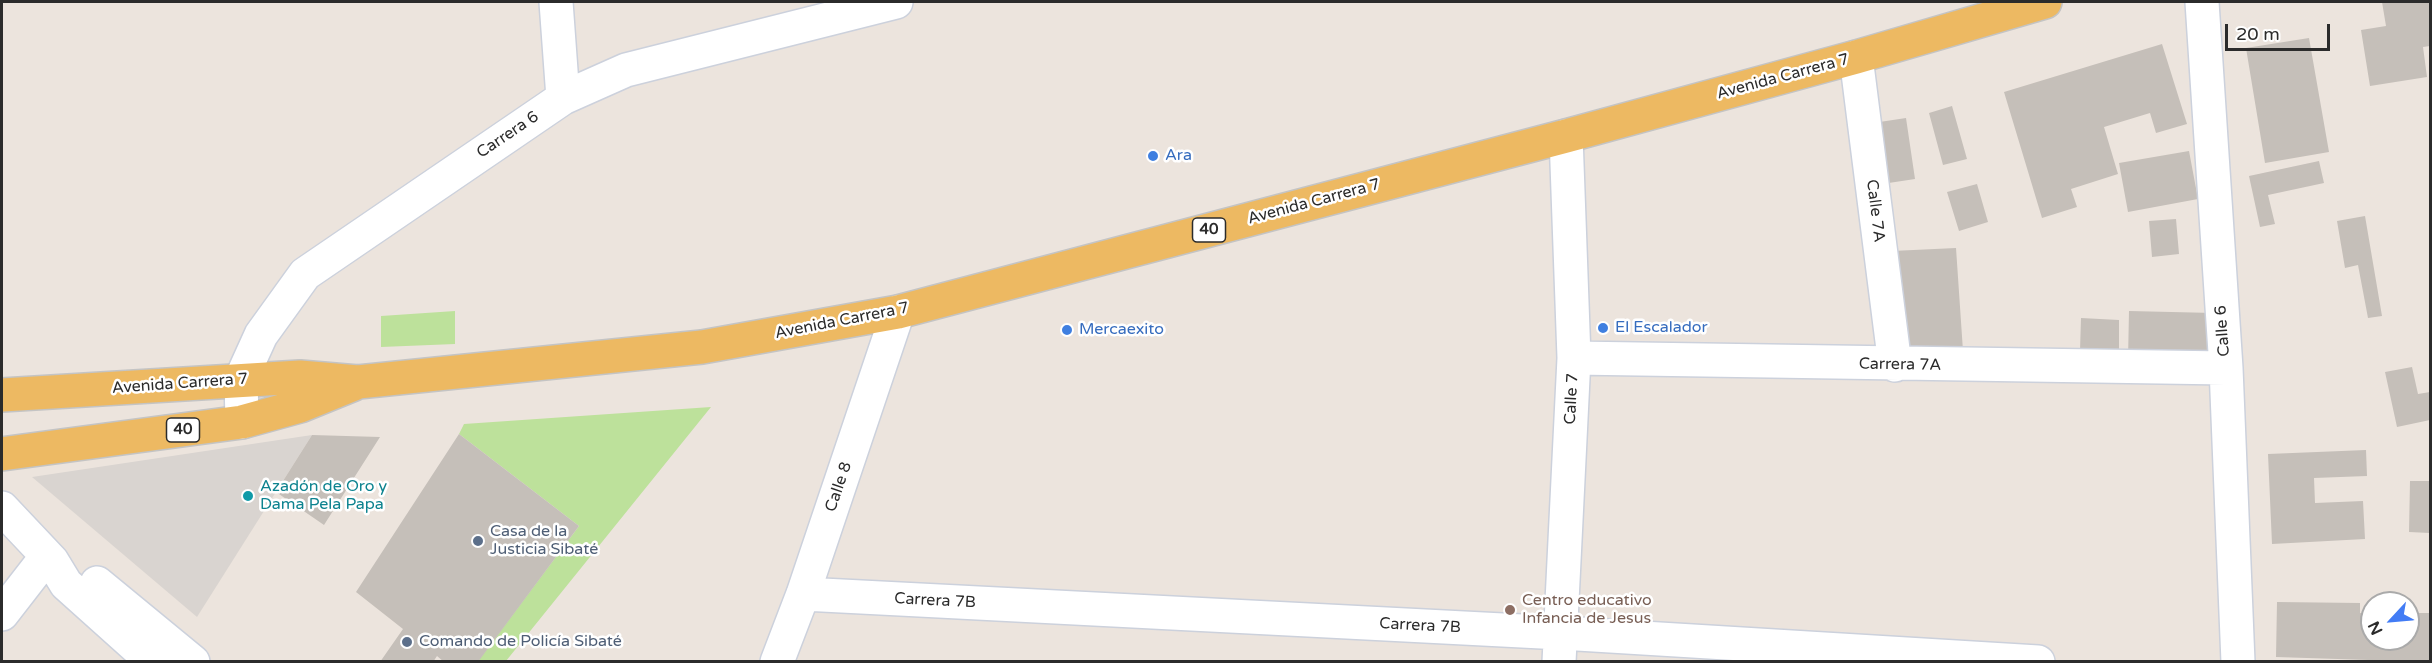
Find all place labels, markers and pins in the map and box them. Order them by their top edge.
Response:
place label: Ara [1165,146,1192,166]
marker: Ara [1146,149,1160,163]
place label: El Escalador [1615,318,1708,338]
place label: Mercaexito [1079,320,1164,340]
marker: El Escalador [1596,321,1610,335]
marker: Mercaexito [1060,323,1074,337]
place label: Azadón de Oro y Dama Pela Papa [260,477,387,515]
marker: Azadón de Oro y Dama Pela Papa [241,489,255,503]
place label: Casa de la Justicia Sibaté [490,522,598,560]
marker: Casa de la Justicia Sibaté [471,534,485,548]
place label: Centro educativo Infancia de Jesus [1522,591,1652,629]
marker: Centro educativo Infancia de Jesus [1503,603,1517,617]
place label: Comando de Policía Sibaté [419,632,622,652]
marker: Comando de Policía Sibaté [400,635,414,649]

